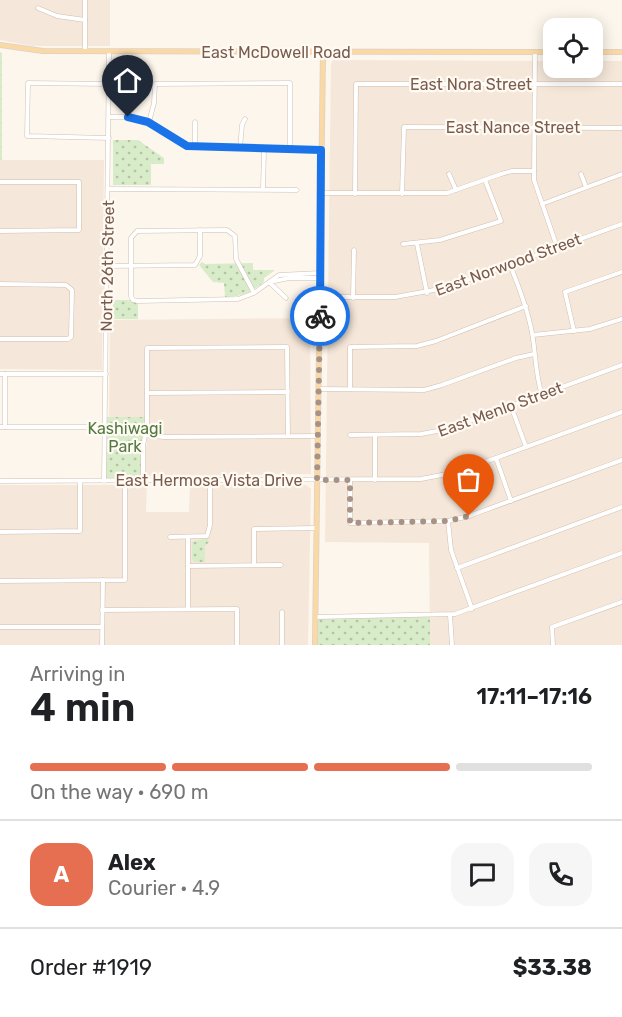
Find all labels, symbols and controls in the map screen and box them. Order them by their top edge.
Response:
map controls [543,18,603,78]
button: locate [543,18,603,78]
street label: East McDowell Road [201,43,351,62]
pin [102,55,153,117]
icon: home [111,64,144,97]
street label: East Nora Street [410,75,532,94]
street label: East Nance Street [446,118,580,137]
street label: North 26th Street [97,200,118,332]
street label: East Norwood Street [433,229,584,300]
courier [290,286,350,346]
icon: bike [304,300,337,333]
street label: East Menlo Street [435,378,565,441]
park label: Kashiwagi Park [88,419,162,456]
pin [443,454,494,516]
icon: bag [452,463,485,496]
street label: East Hermosa Vista Drive [115,471,303,490]
text: Arriving in [30,662,125,686]
text: 17:11–17:16 [476,683,592,710]
text: 4 min [30,685,135,731]
text: On the way · 690 m [30,780,209,804]
button: chat [451,843,514,906]
button: phone [529,843,592,906]
text: Alex [108,849,156,876]
text: A [54,861,69,888]
text: Courier · 4.9 [108,876,220,900]
text: Order #1919 [30,954,152,981]
text: $33.38 [513,954,592,981]

